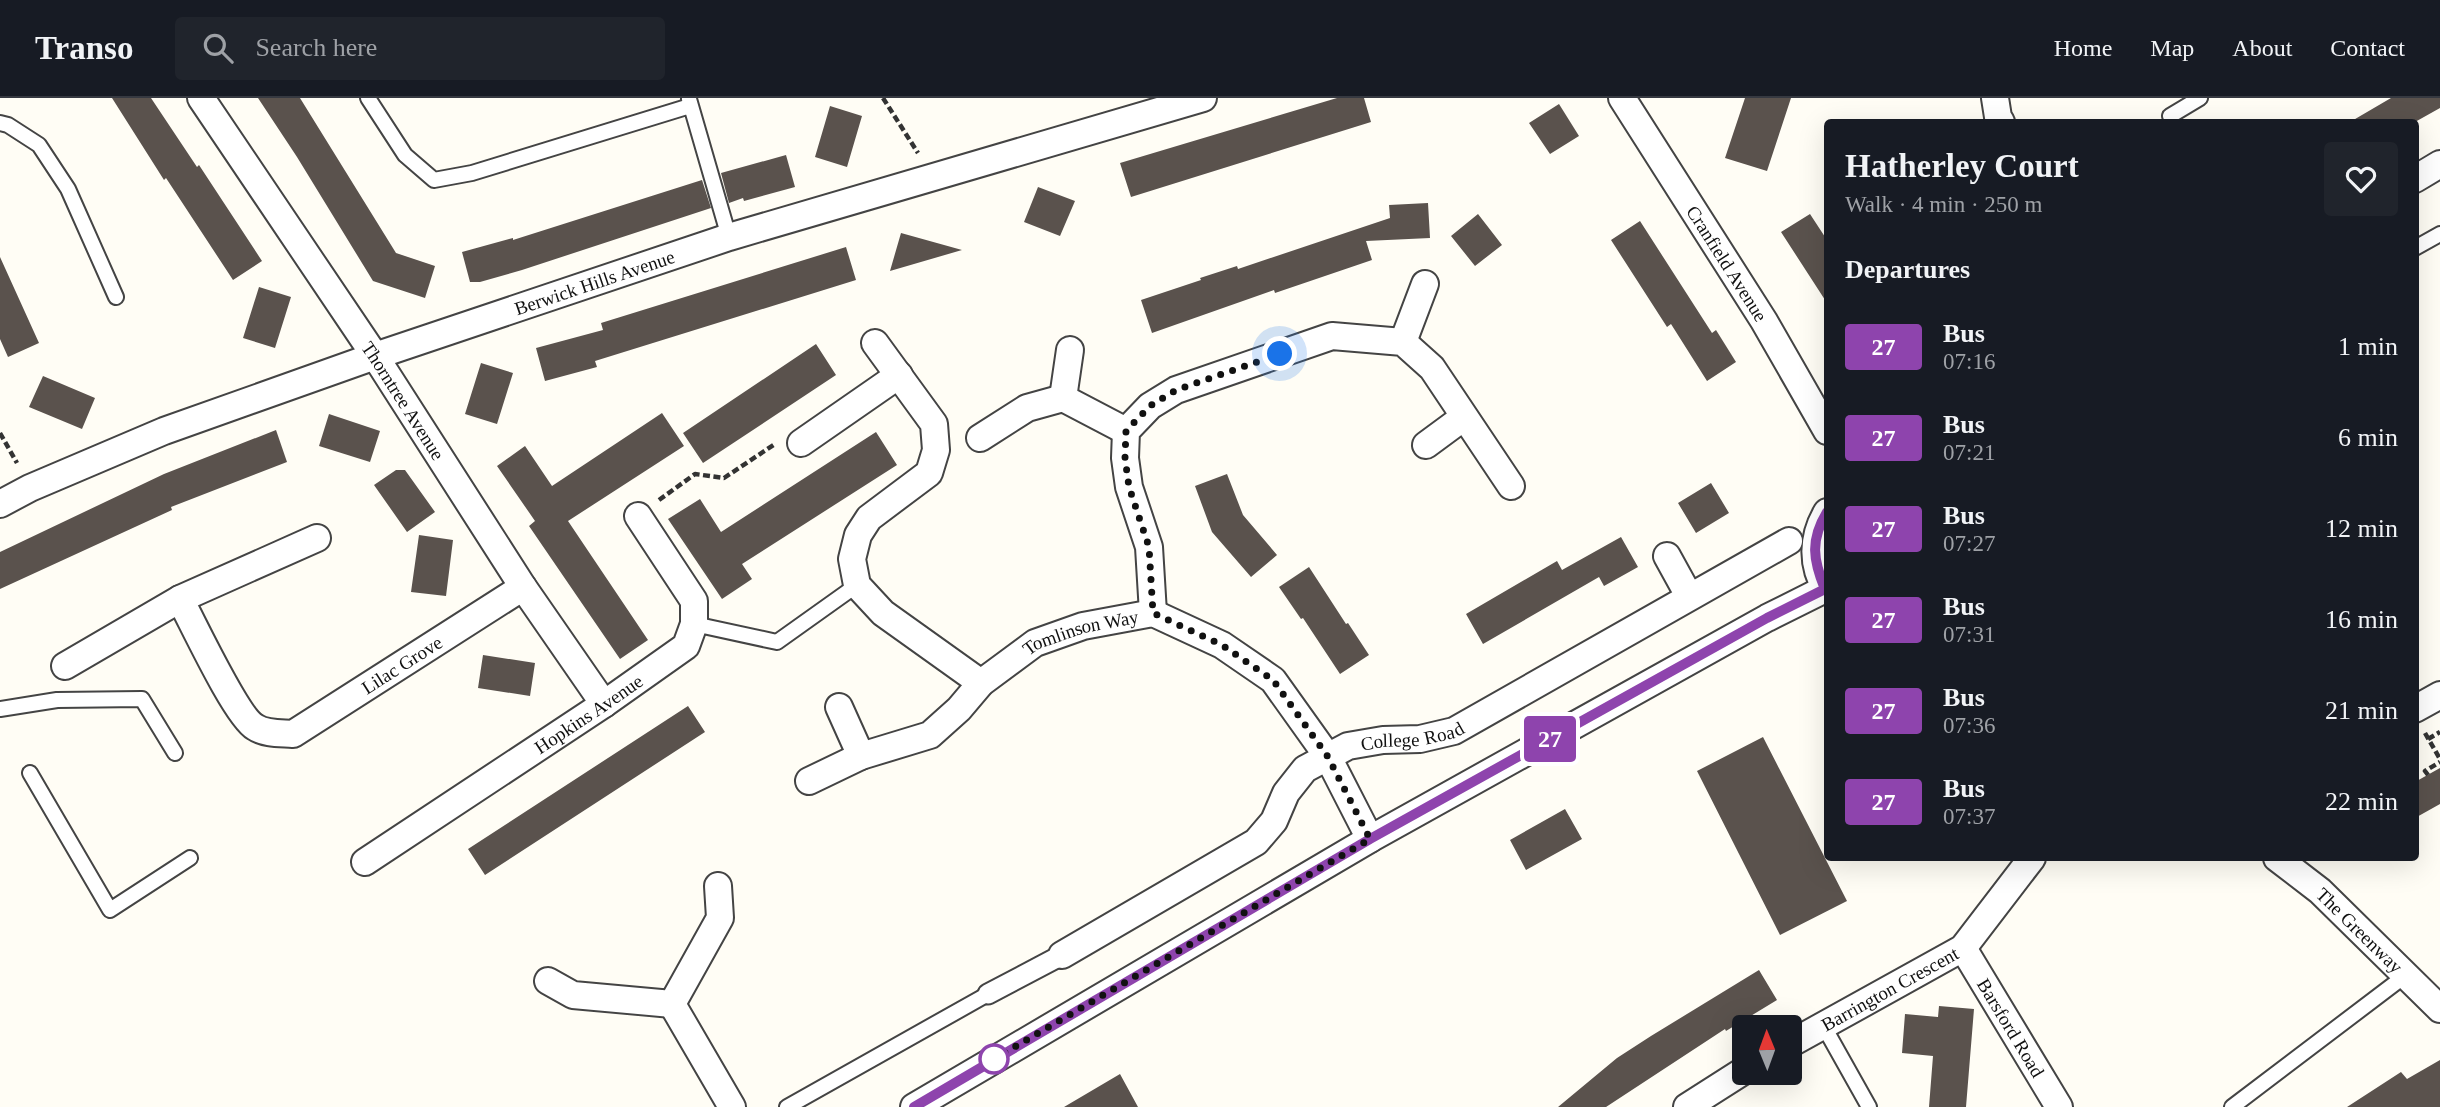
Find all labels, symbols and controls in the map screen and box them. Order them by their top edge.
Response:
search box [175,17,665,80]
icon: search [199,29,237,67]
text: Transo [35,30,133,66]
text: Search here [255,33,377,62]
text: Home [2054,35,2112,61]
text: Map [2150,35,2194,61]
text: About [2232,35,2292,61]
text: Contact [2330,35,2405,61]
button: heart [2324,142,2398,216]
text: Hatherley Court [1845,148,2079,184]
text: Walk · 4 min · 250 m [1845,192,2042,217]
street label: Cranfield Avenue [1682,202,1771,325]
street label: Berwick Hills Avenue [512,246,677,319]
text: Departures [1845,255,1970,284]
text: Bus [1943,319,1985,348]
text: 1 min [2338,332,2398,361]
text: 27 [1872,334,1896,360]
your location [1262,336,1297,371]
street label: Thorntree Avenue [357,338,449,464]
text: 07:16 [1943,349,1995,374]
text: Bus [1943,410,1985,439]
text: 6 min [2338,423,2398,452]
text: 27 [1872,425,1896,451]
text: 07:21 [1943,440,1995,465]
text: Bus [1943,501,1985,530]
text: 12 min [2325,514,2398,543]
text: 27 [1872,516,1896,542]
text: 07:27 [1943,531,1995,556]
text: Bus [1943,592,1985,621]
text: 16 min [2325,605,2398,634]
street label: Tomlinson Way [1019,606,1141,660]
text: 27 [1872,607,1896,633]
text: 07:31 [1943,622,1995,647]
street label: Lilac Grove [358,632,446,698]
street label: Hopkins Avenue [531,670,647,758]
text: Bus [1943,683,1985,712]
text: 21 min [2325,696,2398,725]
text: 27 [1872,698,1896,724]
text: 07:36 [1943,713,1995,738]
line badge: 27 [1518,716,1582,762]
street label: College Road [1359,717,1468,755]
text: 27 [1538,726,1562,752]
text: Bus [1943,774,1985,803]
text: 22 min [2325,787,2398,816]
text: 27 [1872,789,1896,815]
text: 07:37 [1943,804,1995,829]
street label: The Greenway [2312,884,2407,978]
street label: Barrington Crescent [1818,942,1963,1036]
street label: Barsford Road [1973,975,2049,1081]
north arrow [1732,1015,1802,1085]
map controls [1732,1015,1802,1085]
unlabelled marker [979,1044,1009,1074]

